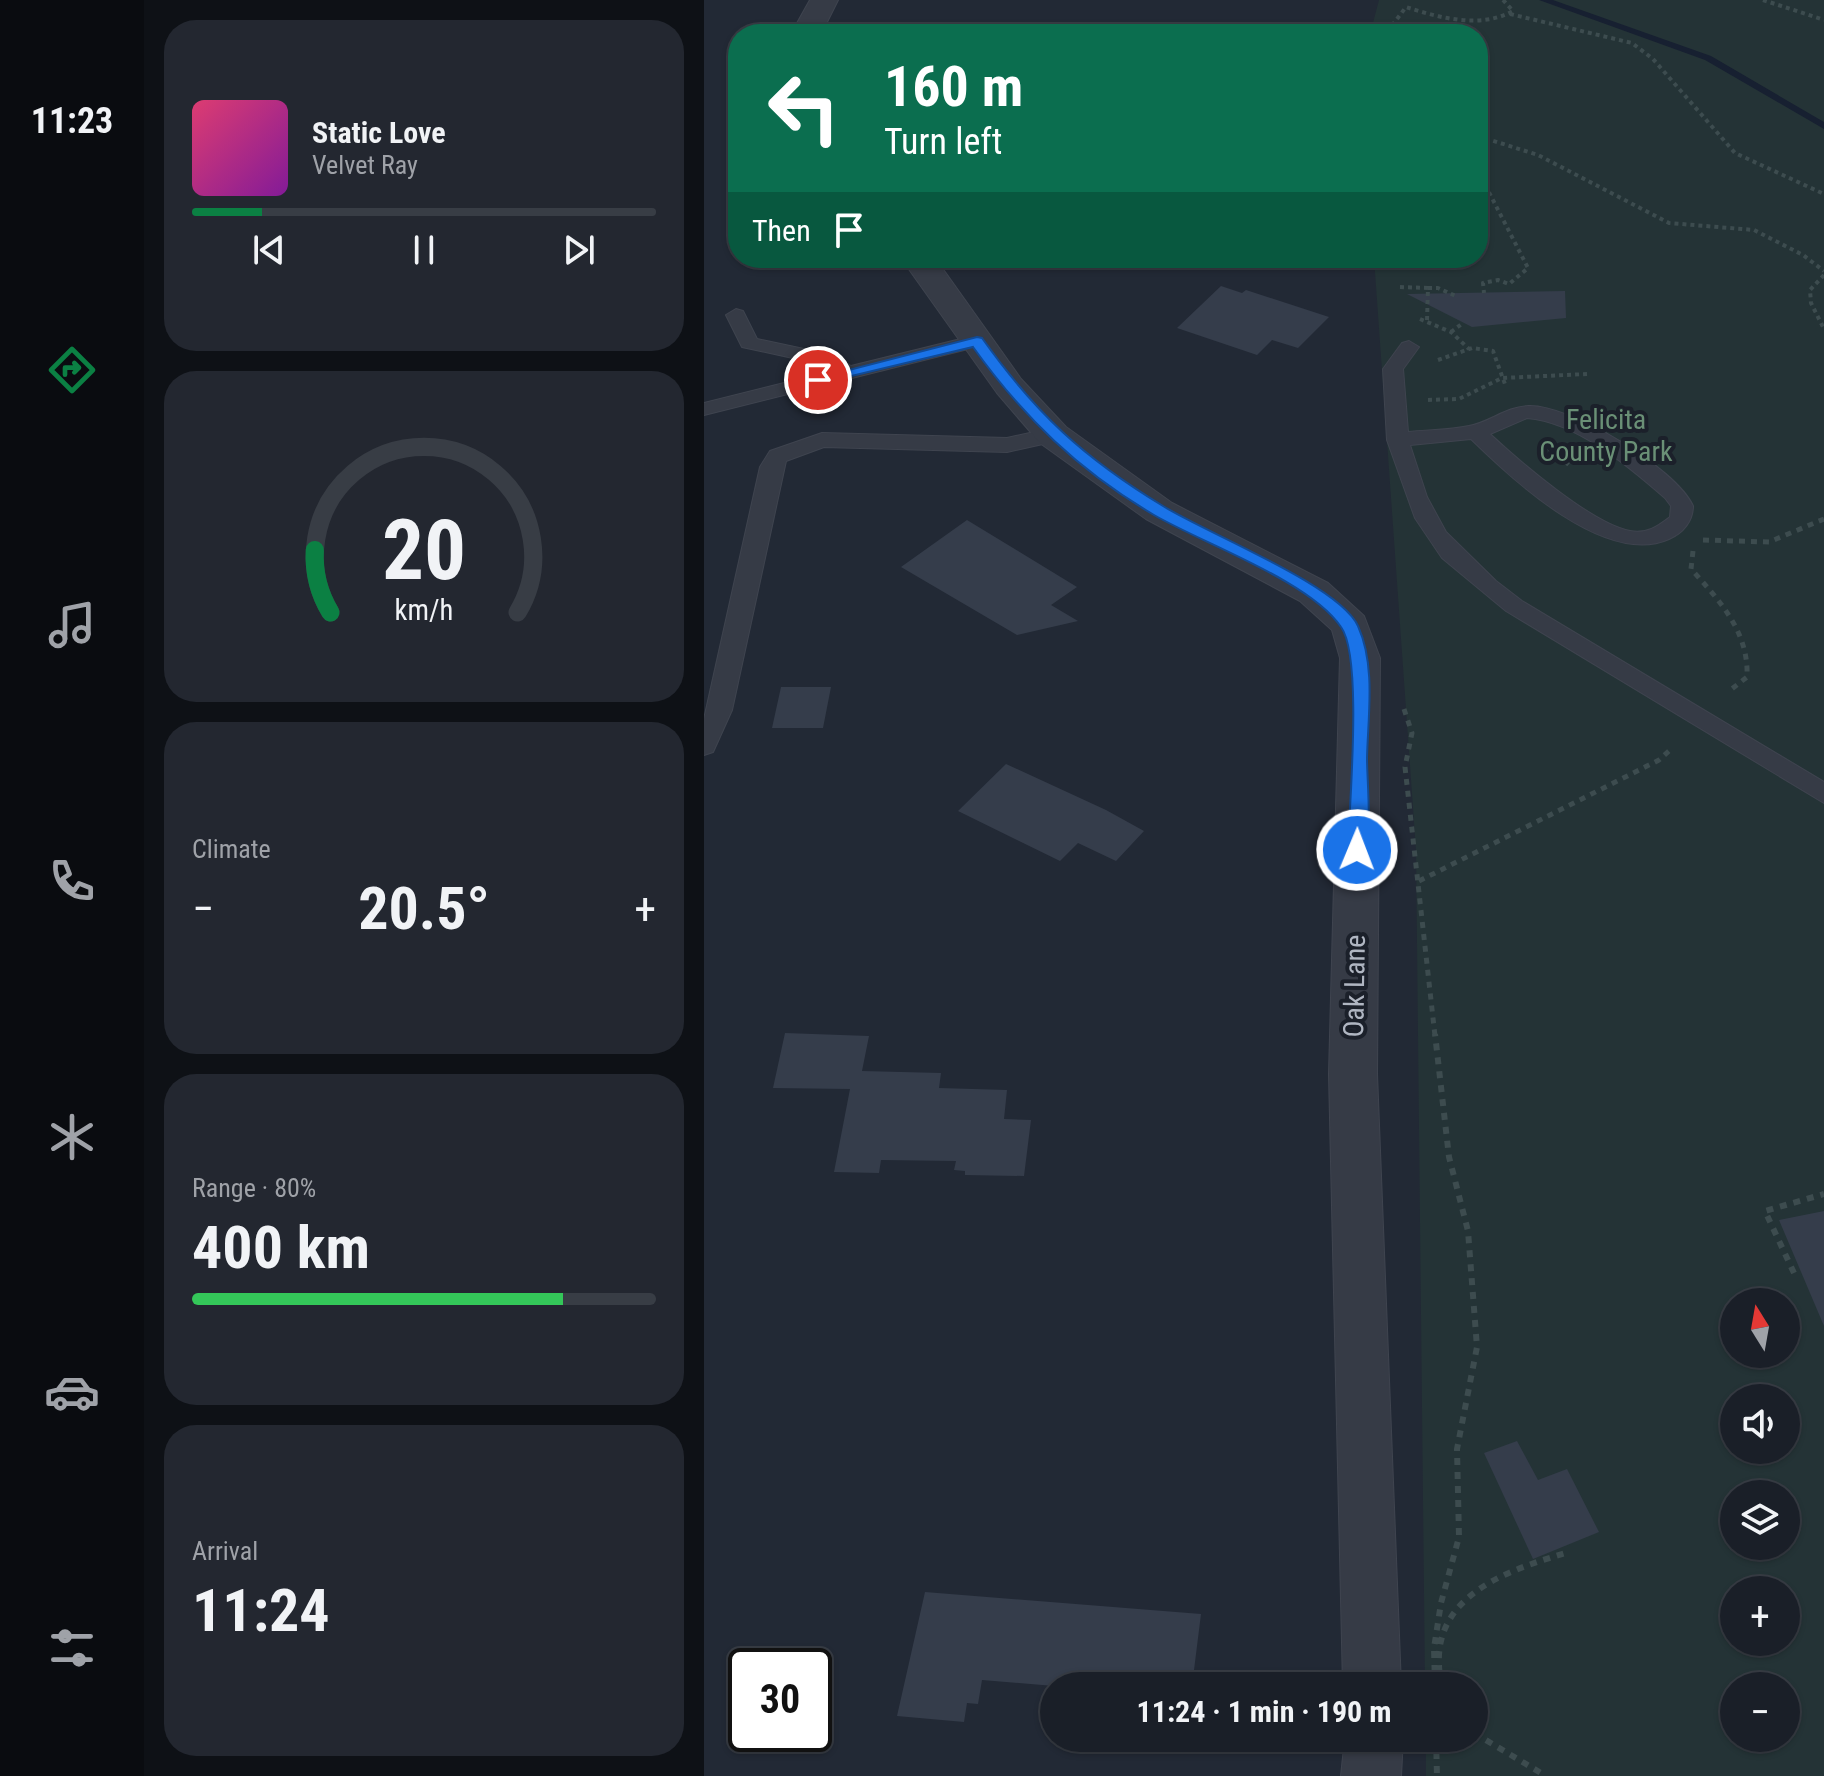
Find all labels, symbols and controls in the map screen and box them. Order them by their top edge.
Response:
text: 160 m [884,54,1023,120]
icon: left [752,56,856,160]
text: 11:23 [31,100,113,142]
text: Static Love [312,115,446,150]
text: Turn left [884,121,1002,163]
text: Velvet Ray [312,150,418,180]
icon: arrive [827,208,871,252]
text: Then [752,213,811,248]
icon: previous [247,228,291,272]
icon: pause [402,228,446,272]
icon: next [557,228,601,272]
icon: directions [44,342,100,398]
pin [784,346,852,414]
icon: arrive [796,358,840,402]
park label: Felicita County Park [1539,403,1673,468]
text: 20 [382,501,466,598]
text: km/h [395,593,453,627]
icon: music [44,597,100,653]
position arrow [1315,808,1399,892]
text: Climate [192,834,271,864]
icon: phone [44,853,100,909]
text: 20.5° [358,873,490,944]
text: − [192,883,214,935]
text: + [634,883,656,935]
street label: Oak Lane [1337,934,1372,1038]
icon: climate [44,1109,100,1165]
text: Range · 80% [192,1173,316,1203]
text: 400 km [192,1212,370,1283]
north arrow [1720,1288,1800,1368]
map controls [1720,1288,1800,1752]
icon: car [44,1364,100,1420]
button: sound [1720,1384,1800,1464]
button: layers [1720,1480,1800,1560]
text: Arrival [192,1536,258,1566]
text: 11:24 [192,1575,330,1646]
button: + [1720,1576,1800,1656]
icon: filters [44,1620,100,1676]
speed limit sign: 30 [728,1648,832,1752]
button: − [1720,1672,1800,1752]
text: 11:24 · 1 min · 190 m [1137,1694,1391,1729]

